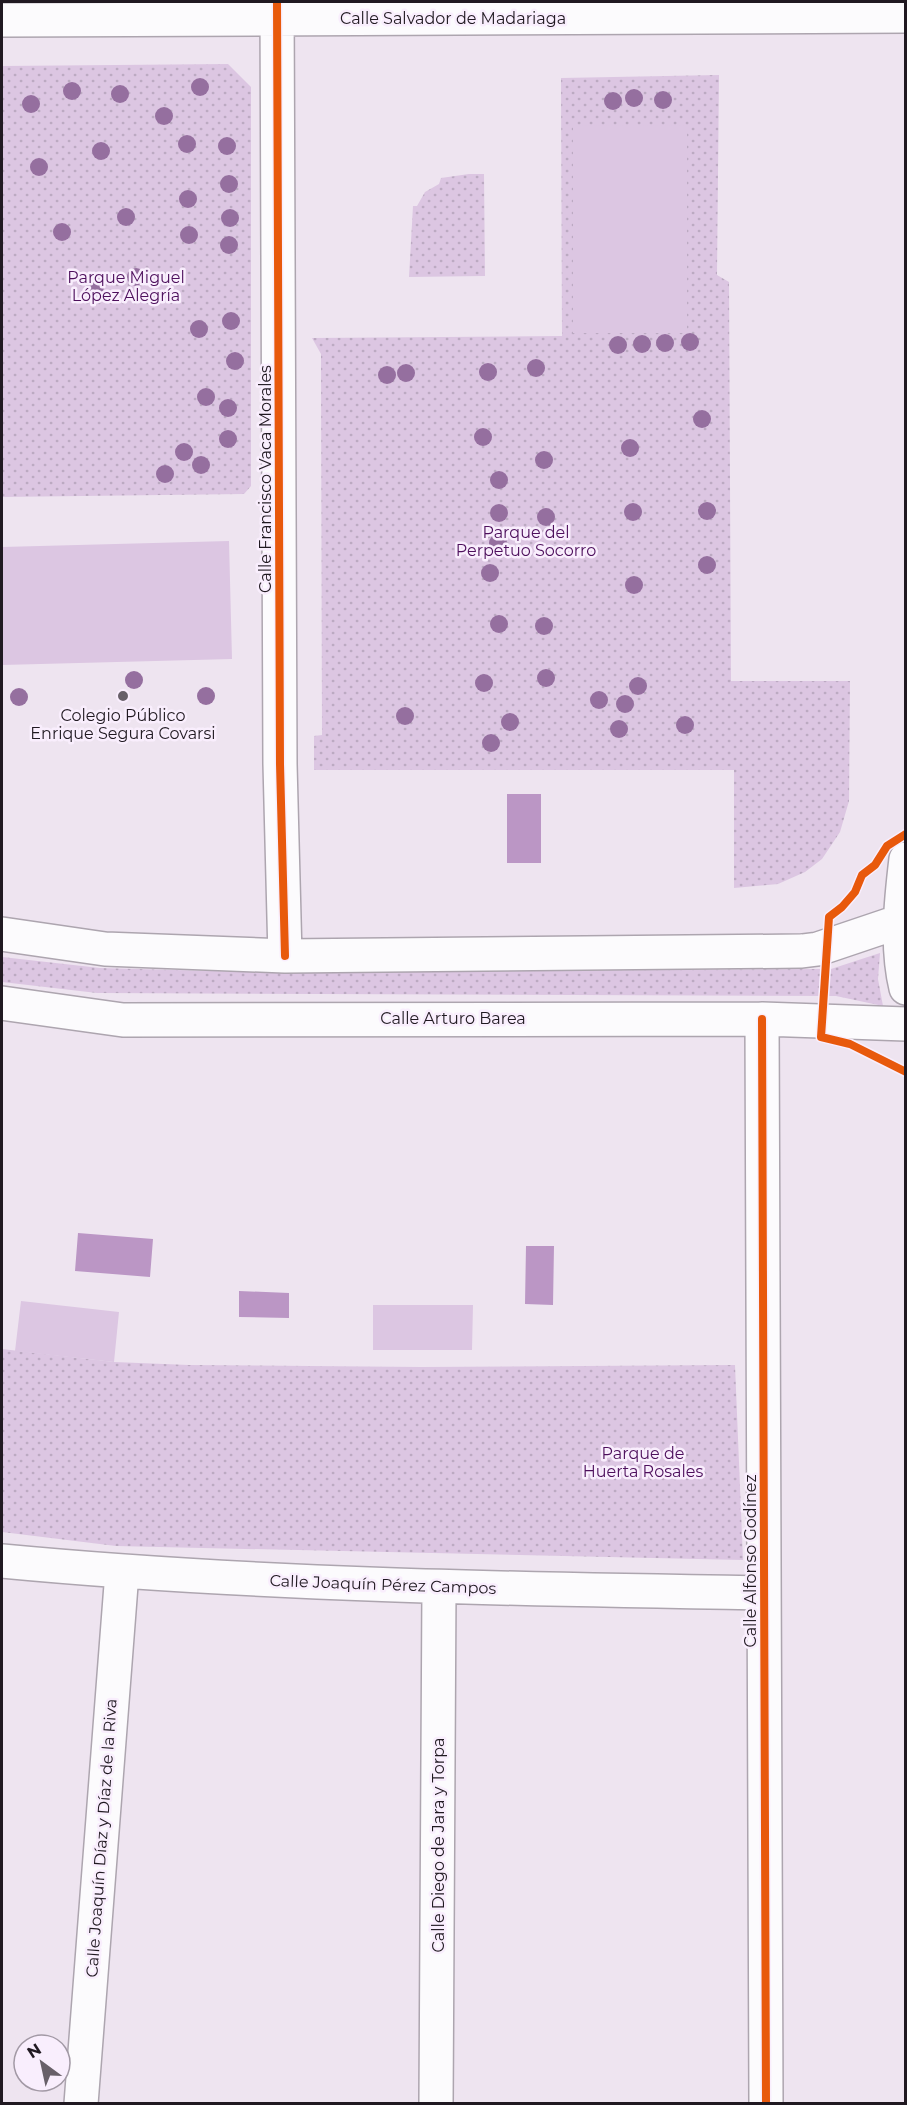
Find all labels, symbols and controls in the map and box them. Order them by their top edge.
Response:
street label: Calle Salvador de Madariaga [340,9,566,28]
park label: Parque Miguel López Alegría [67,268,185,305]
street label: Calle Francisco Vaca Morales [256,365,275,593]
park label: Parque del Perpetuo Socorro [456,523,596,560]
marker: Colegio Público Enrique Segura Covarsi [116,689,130,703]
place label: Colegio Público Enrique Segura Covarsi [30,706,216,743]
street label: Calle Arturo Barea [380,1009,526,1028]
park label: Parque de Huerta Rosales [583,1444,703,1481]
street label: Calle Alfonso Godínez [741,1474,760,1648]
street label: Calle Joaquín Pérez Campos [269,1571,497,1598]
street label: Calle Joaquín Díaz y Díaz de la Riva [82,1698,121,1978]
street label: Calle Diego de Jara y Torpa [429,1738,448,1952]
north arrow [12,2033,72,2093]
text: N [24,2039,45,2062]

